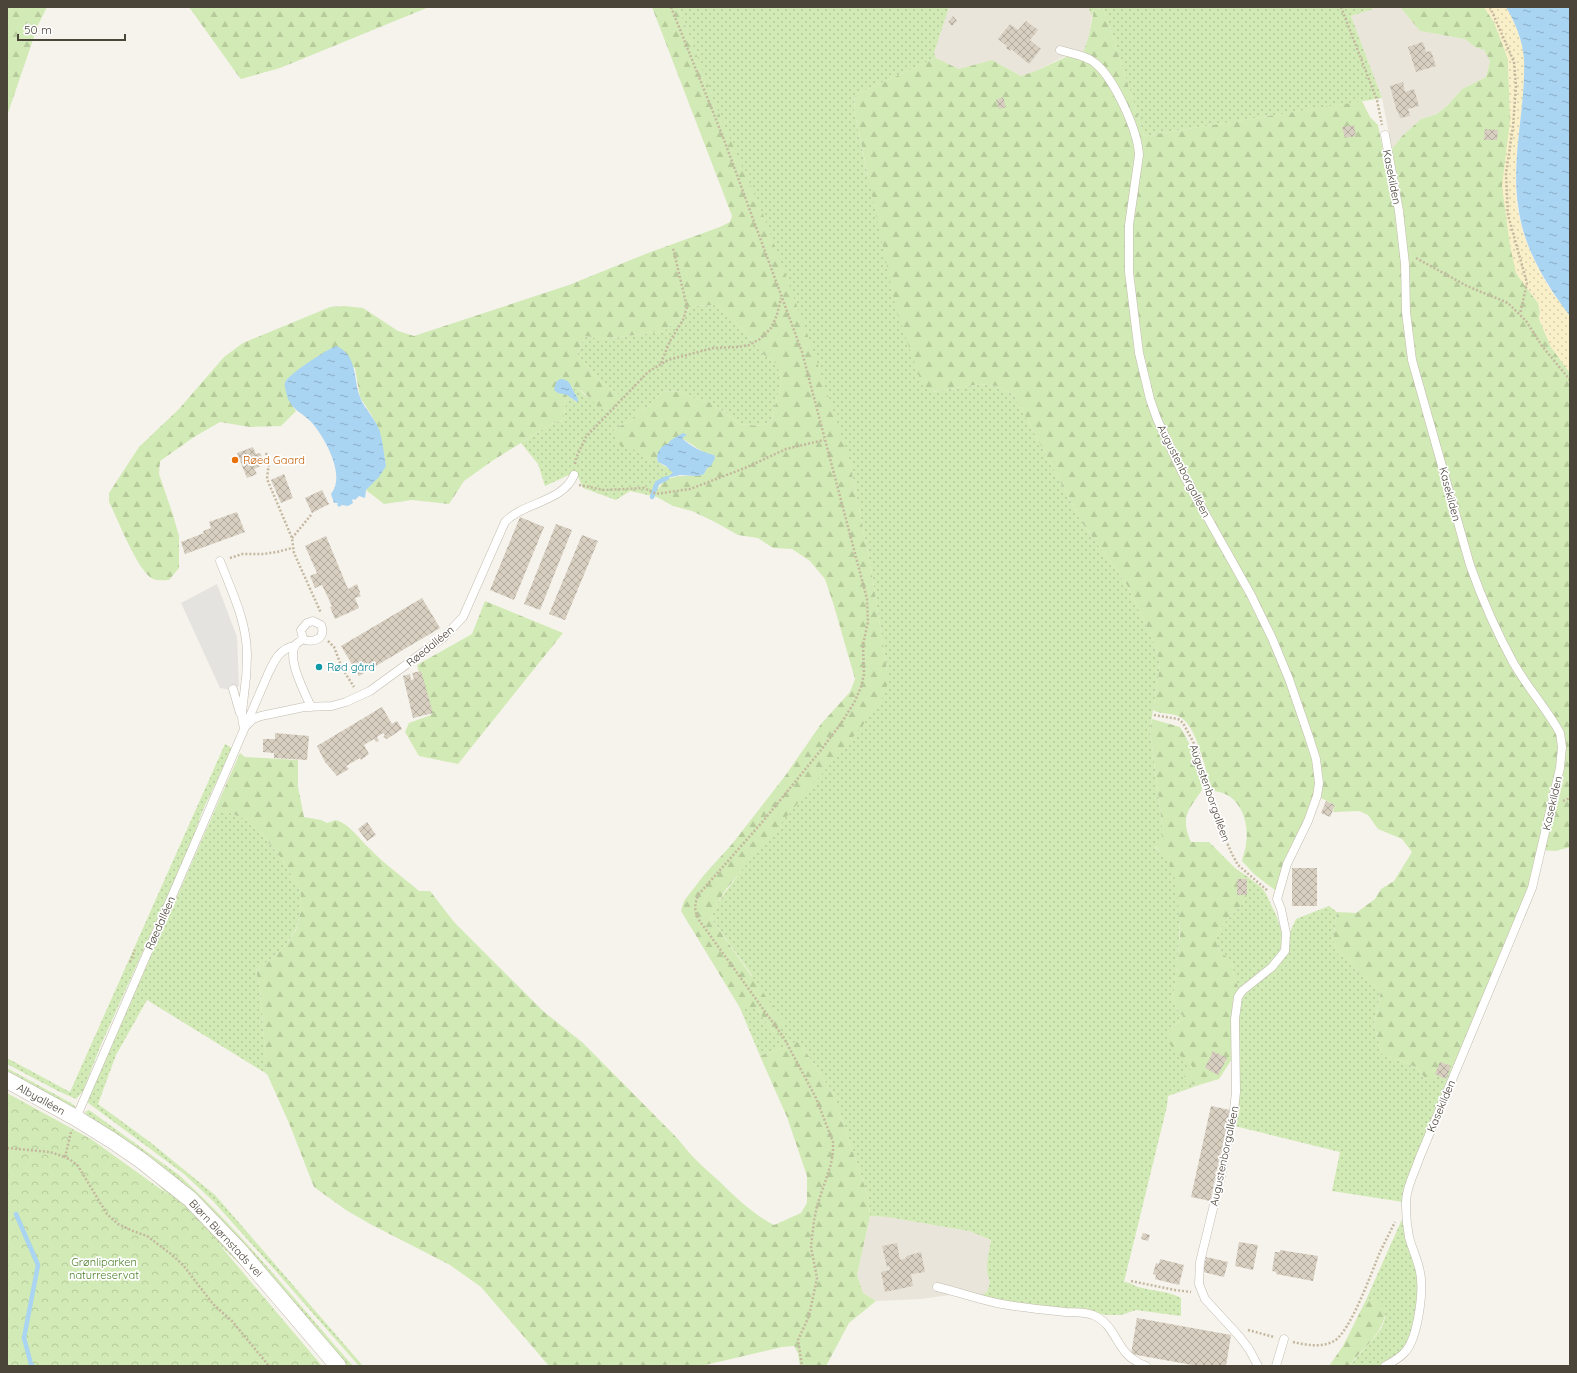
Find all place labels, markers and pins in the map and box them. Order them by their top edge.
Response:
place label: Røed Gaard [243,453,305,467]
marker: Røed Gaard [230,455,240,465]
place label: Rød gård [327,660,375,674]
marker: Rød gård [314,662,324,672]

